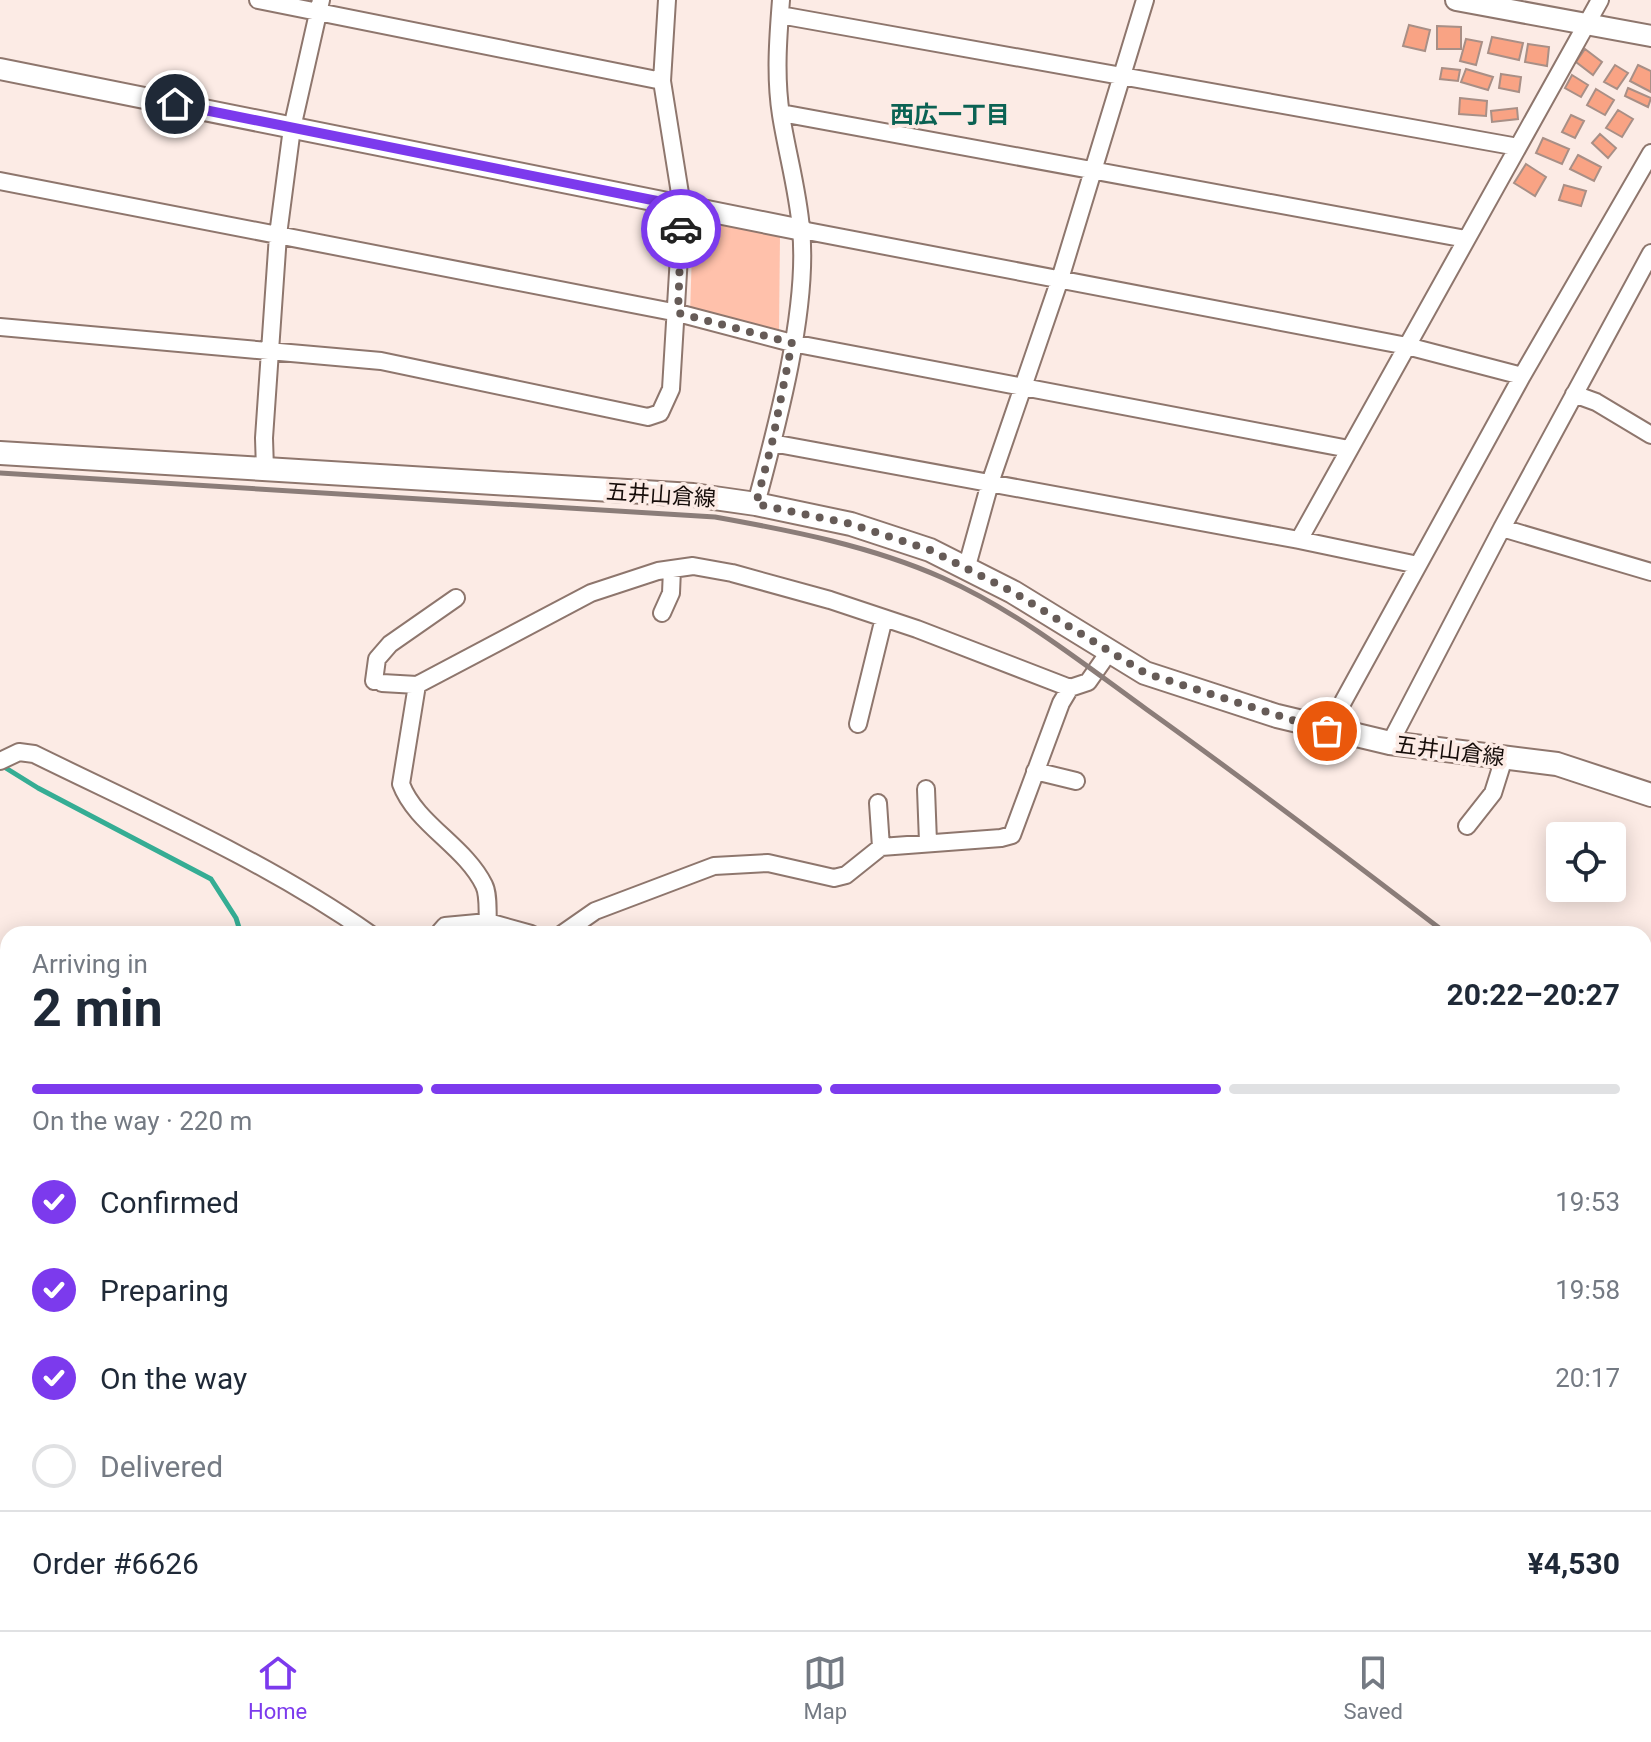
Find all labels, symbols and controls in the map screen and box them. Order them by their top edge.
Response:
pin [141,70,209,138]
icon: home [153,82,197,126]
district label: 西広一丁目 [890,101,1010,129]
courier [641,189,721,269]
icon: car [659,207,703,251]
street label: 五井山倉線 [605,479,717,511]
pin [1293,697,1361,765]
icon: bag [1305,709,1349,753]
street label: 五井山倉線 [1394,732,1506,770]
map controls [1546,822,1626,902]
button: locate [1546,822,1626,902]
text: Arriving in [32,949,148,979]
text: 20:22–20:27 [1446,977,1620,1012]
text: 2 min [32,978,163,1039]
text: On the way · 220 m [32,1106,252,1136]
icon: check [32,1180,76,1224]
text: Confirmed [100,1185,239,1220]
text: 19:53 [1555,1187,1620,1217]
icon: check [32,1268,76,1312]
text: Preparing [100,1273,229,1308]
text: 19:58 [1555,1275,1620,1305]
icon: check [32,1356,76,1400]
text: On the way [100,1361,247,1396]
text: 20:17 [1555,1363,1620,1393]
text: Delivered [100,1449,223,1484]
text: Order #6626 [32,1546,199,1581]
text: ¥4,530 [1528,1546,1620,1581]
tab: Home [248,1651,307,1724]
tab: Map [803,1651,847,1724]
tab: Saved [1343,1651,1403,1724]

